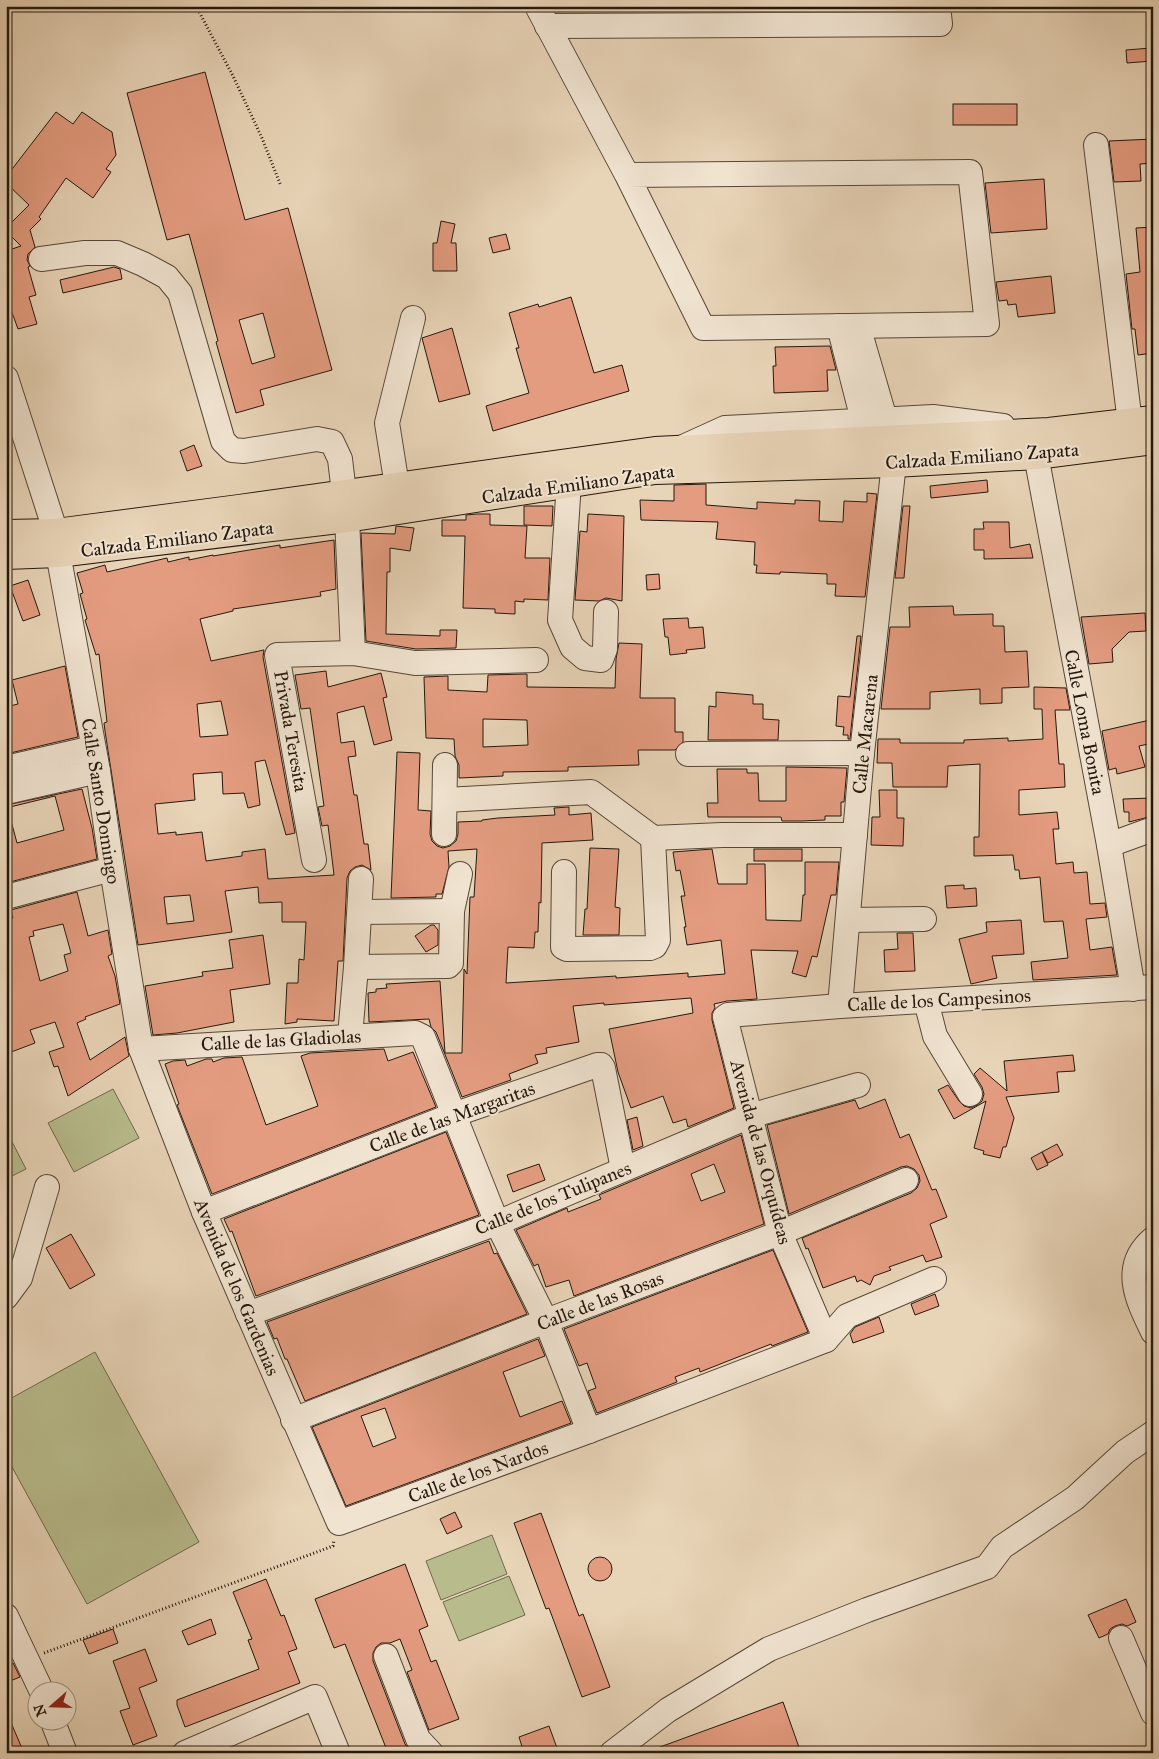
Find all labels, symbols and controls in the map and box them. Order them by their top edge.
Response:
street label: Calzada Emiliano Zapata [884,438,1081,474]
street label: Calzada Emiliano Zapata [480,459,677,509]
street label: Calzada Emiliano Zapata [79,516,276,562]
street label: Calle Loma Bonita [1060,647,1111,798]
street label: Privada Teresita [269,669,313,794]
street label: Calle Macarena [847,672,883,795]
street label: Calle Santo Domingo [76,716,126,886]
street label: Calle de los Campesinos [847,984,1032,1016]
street label: Calle de las Gladiolas [200,1024,362,1056]
street label: Avenida de las Orquídeas [724,1056,797,1247]
street label: Calle de las Margaritas [366,1076,538,1159]
street label: Calle de los Tulipanes [472,1156,635,1240]
street label: Avenida de los Gardenias [189,1194,285,1379]
street label: Calle de las Rosas [533,1266,667,1336]
street label: Calle de los Nardos [405,1436,551,1508]
north arrow [28,1682,78,1732]
text: N [30,1702,50,1719]

